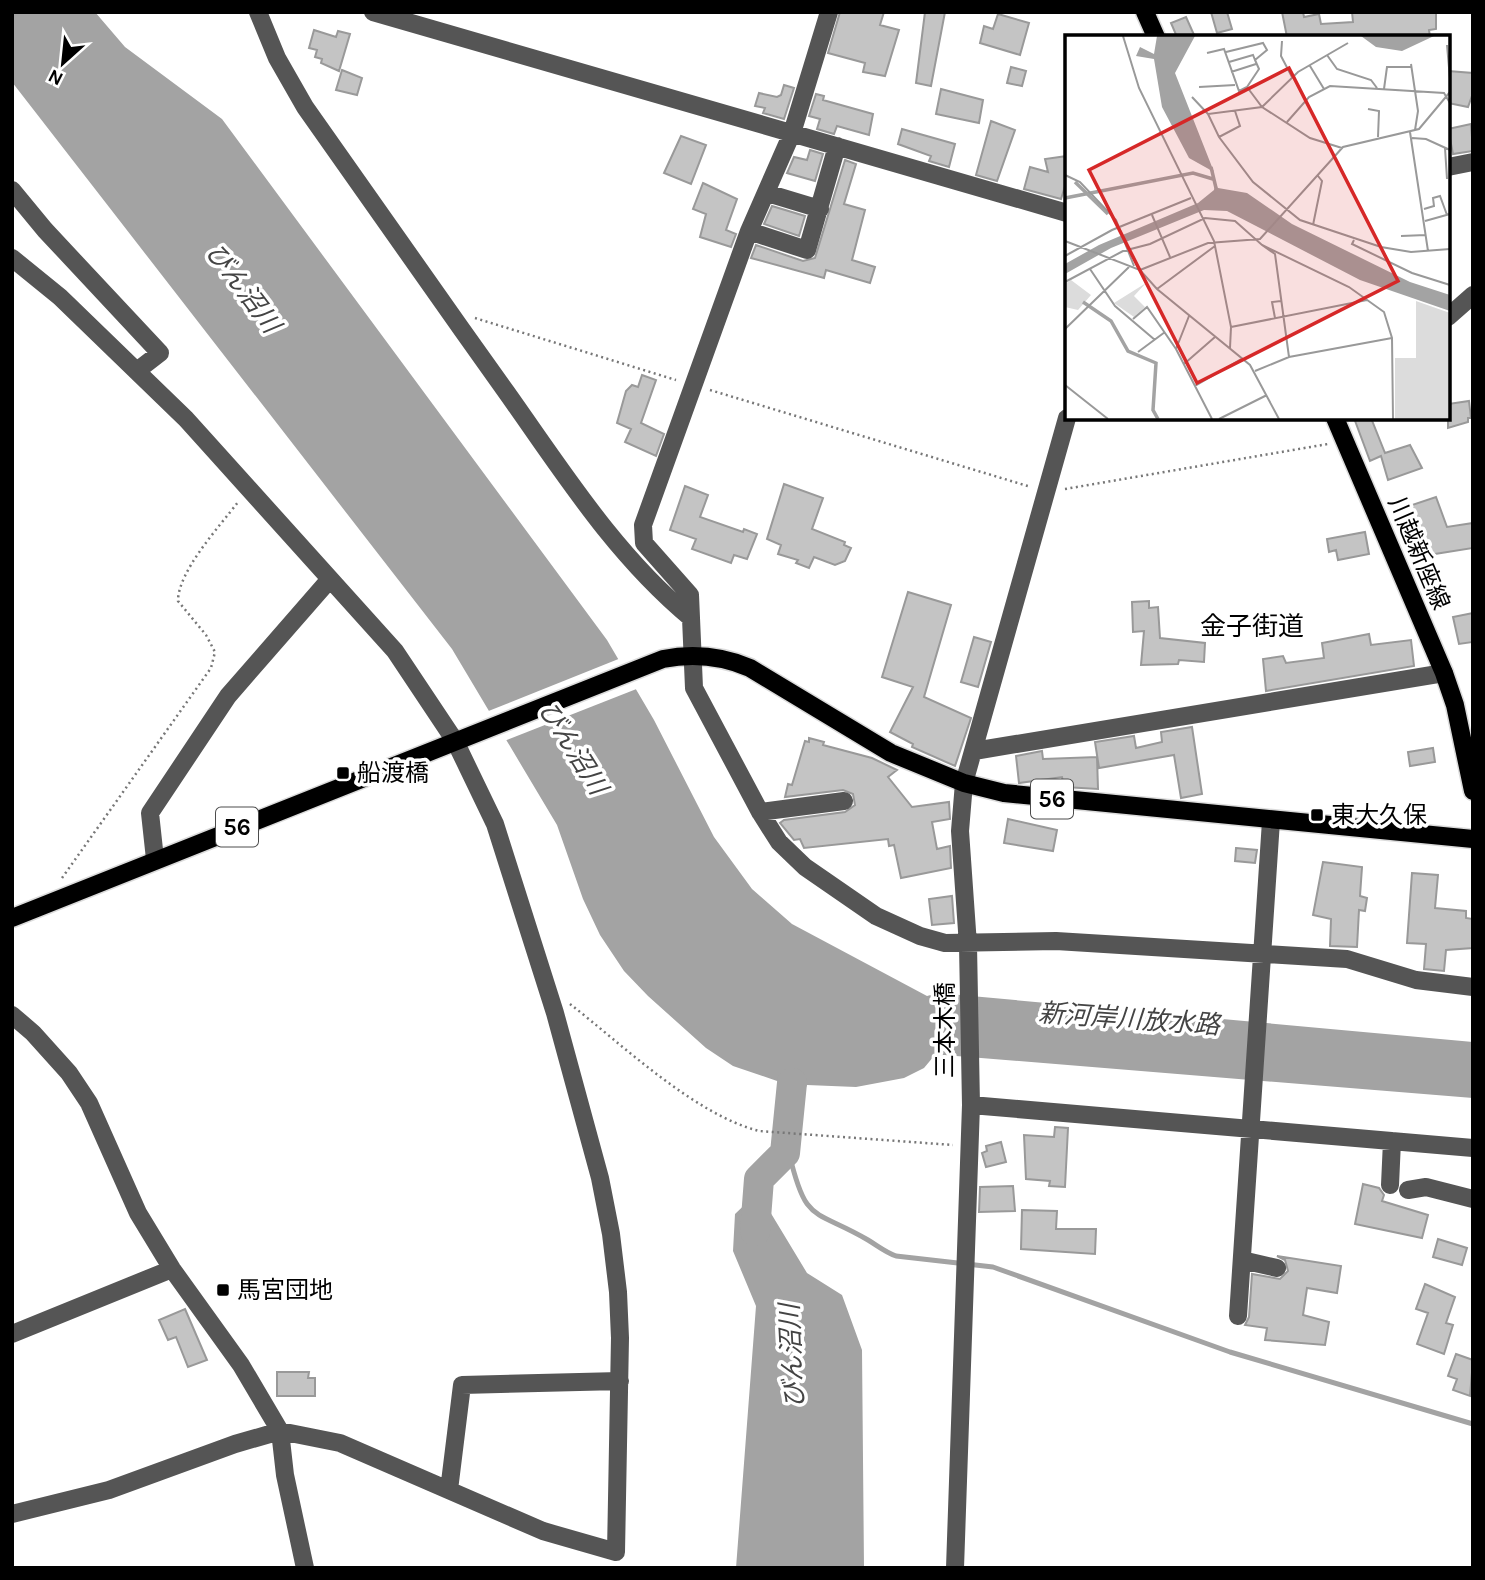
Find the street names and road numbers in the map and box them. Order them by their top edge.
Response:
street label: 川越新座線 [1383,492,1455,614]
road number: 56 [1031,779,1073,818]
road number: 56 [216,807,258,846]
street label: 三本木橋 [931,982,959,1078]

